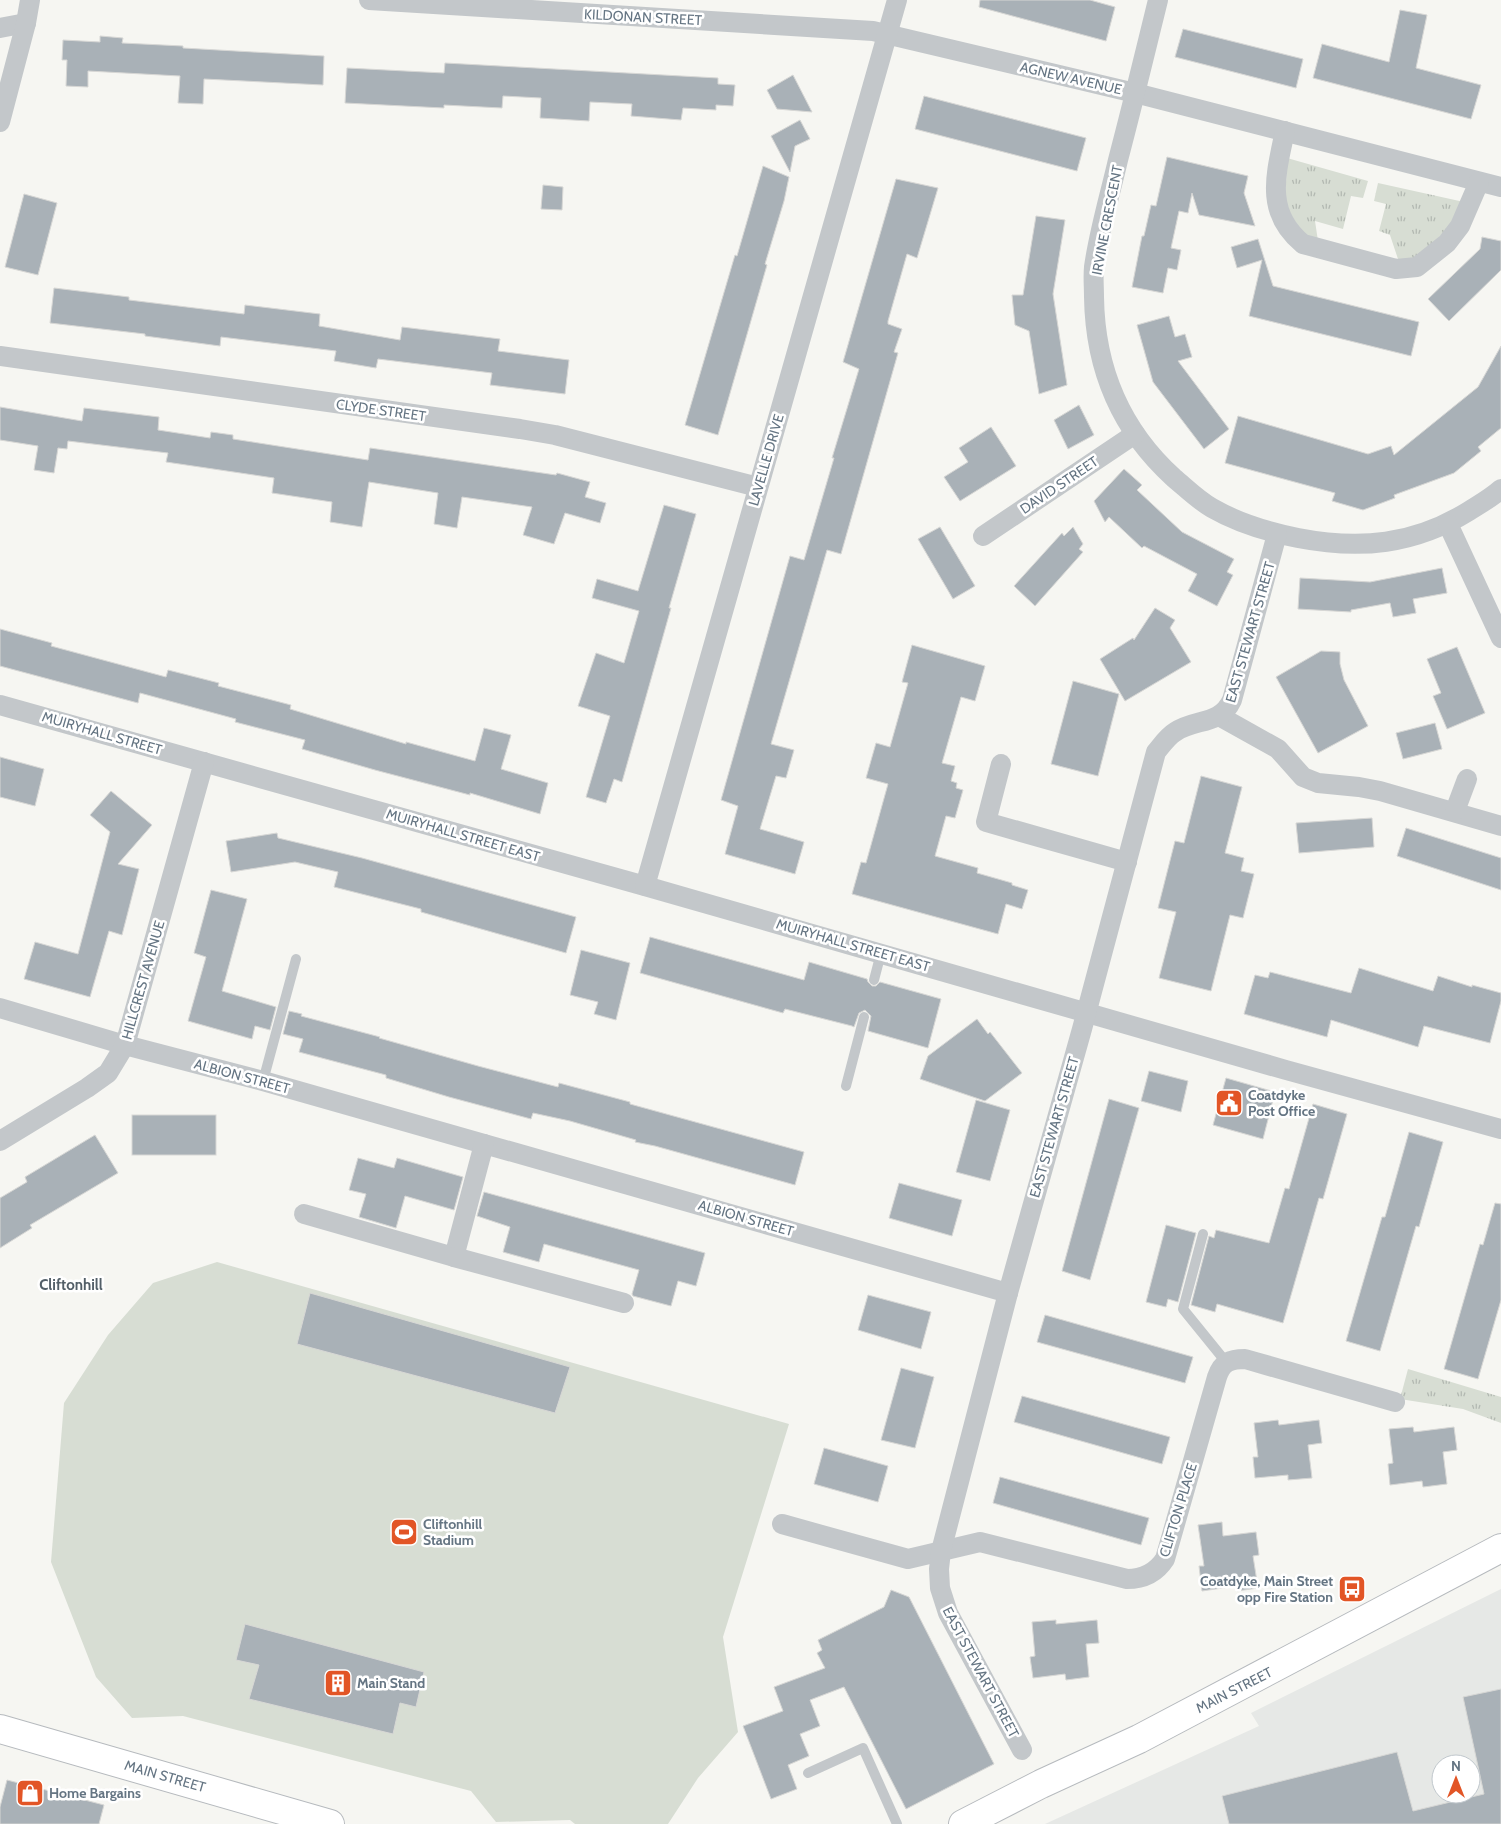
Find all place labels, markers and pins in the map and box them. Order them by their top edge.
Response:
place label: Coatdyke Post Office [1248,1086,1315,1120]
public building icon: Coatdyke Post Office [1214,1088,1244,1118]
place label: Cliftonhill Stadium [423,1515,483,1549]
sports icon: Cliftonhill Stadium [389,1517,419,1547]
place label: Coatdyke, Main Street opp Fire Station [1200,1572,1333,1606]
bus stop icon: Coatdyke, Main Street opp Fire Station [1337,1574,1367,1604]
building icon: Main Stand [323,1668,353,1698]
place label: Main Stand [357,1674,425,1692]
shop icon: Home Bargains [15,1778,45,1808]
place label: Home Bargains [49,1784,141,1802]

